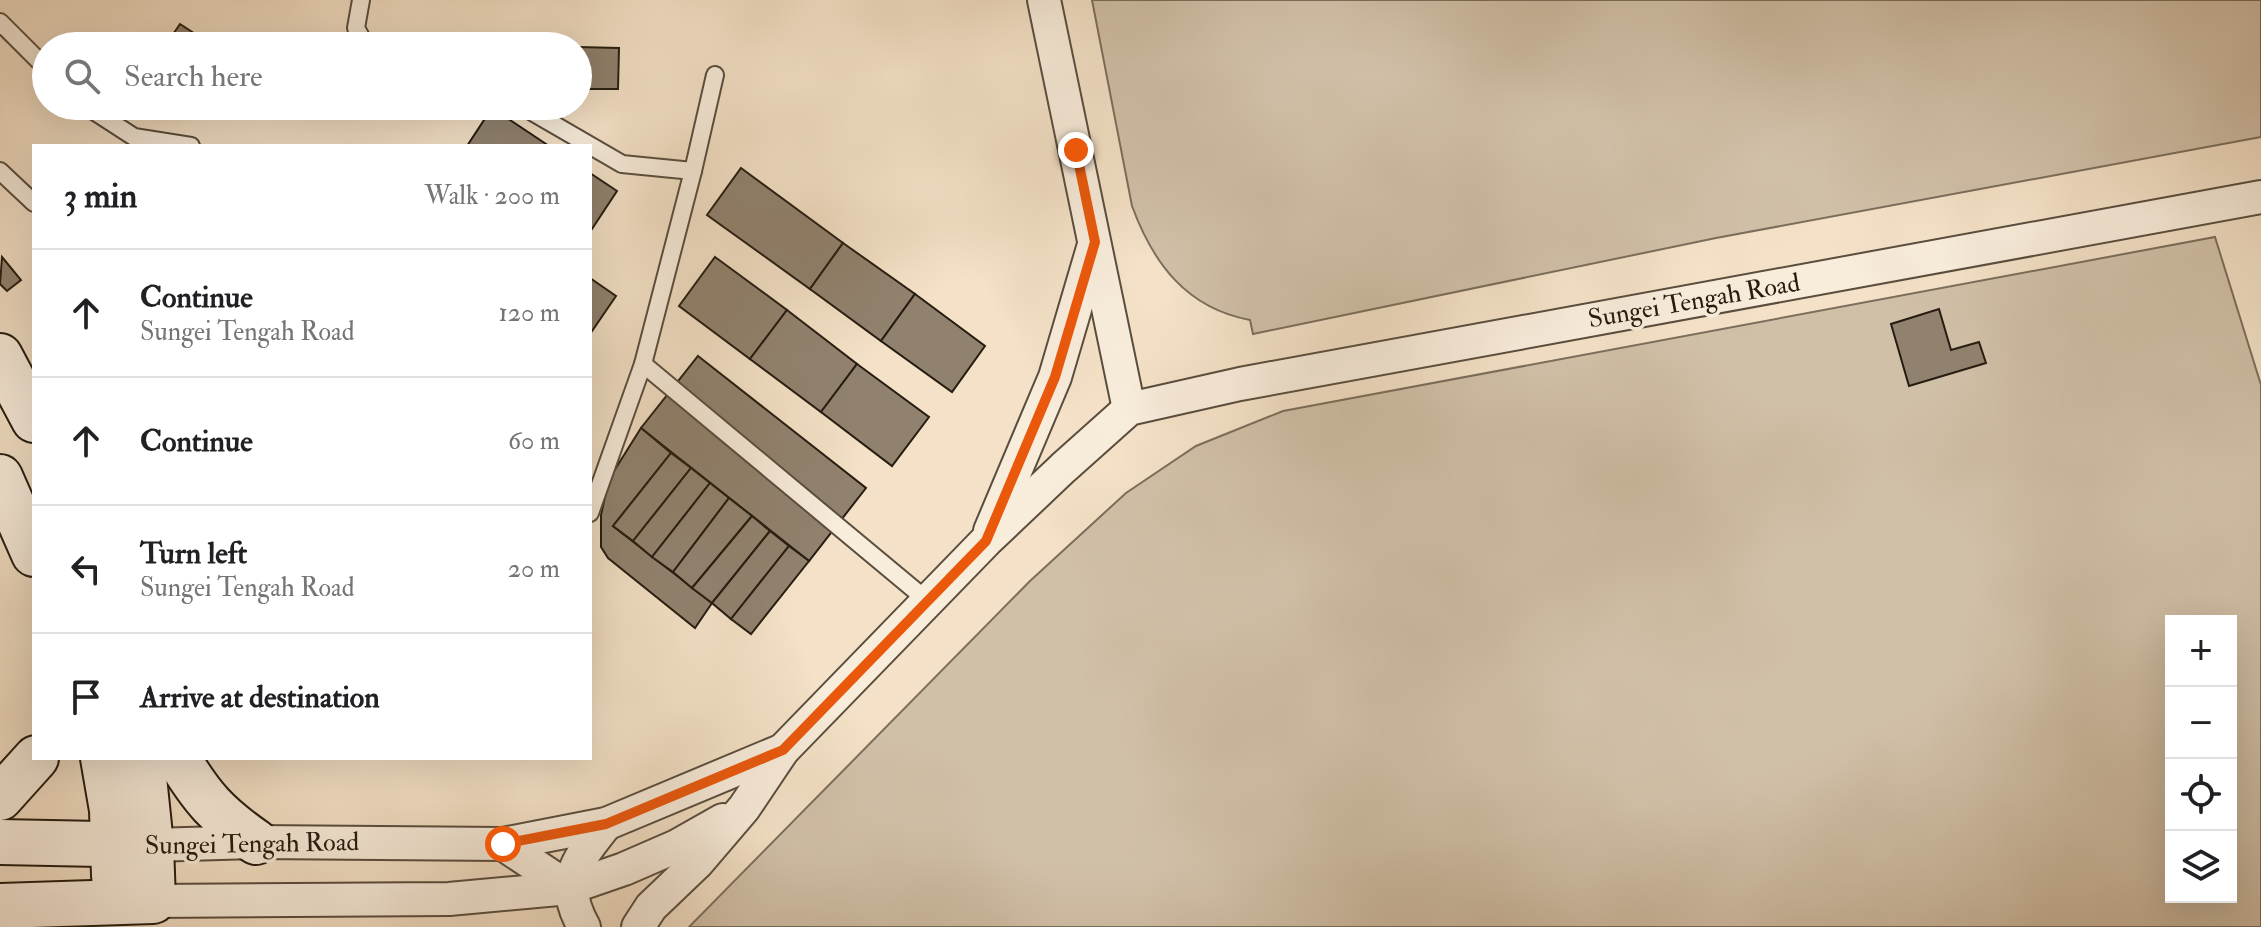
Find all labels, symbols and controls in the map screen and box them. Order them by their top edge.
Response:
search box [32,32,592,120]
icon: search [60,54,104,98]
text: Search here [124,58,263,95]
route end [1058,132,1094,168]
text: 3 min [64,175,137,218]
text: Walk · 200 m [424,180,560,212]
street label: Sungei Tengah Road [1586,267,1803,335]
text: Continue [140,279,253,316]
icon: ahead [64,291,108,335]
text: 120 m [499,297,560,329]
text: Sungei Tengah Road [140,316,355,348]
icon: ahead [64,419,108,463]
text: Continue [140,423,253,460]
text: 60 m [508,425,560,457]
text: Turn left [140,535,247,572]
icon: left [64,547,108,591]
text: 20 m [508,553,560,585]
text: Sungei Tengah Road [140,572,355,604]
map controls [2165,615,2237,903]
button: + [2165,615,2237,687]
icon: arrive [64,675,108,719]
text: Arrive at destination [140,679,380,716]
button: − [2165,687,2237,759]
button: locate [2165,759,2237,831]
street label: Sungei Tengah Road [144,826,360,862]
route start [485,826,521,862]
button: layers [2165,831,2237,903]

